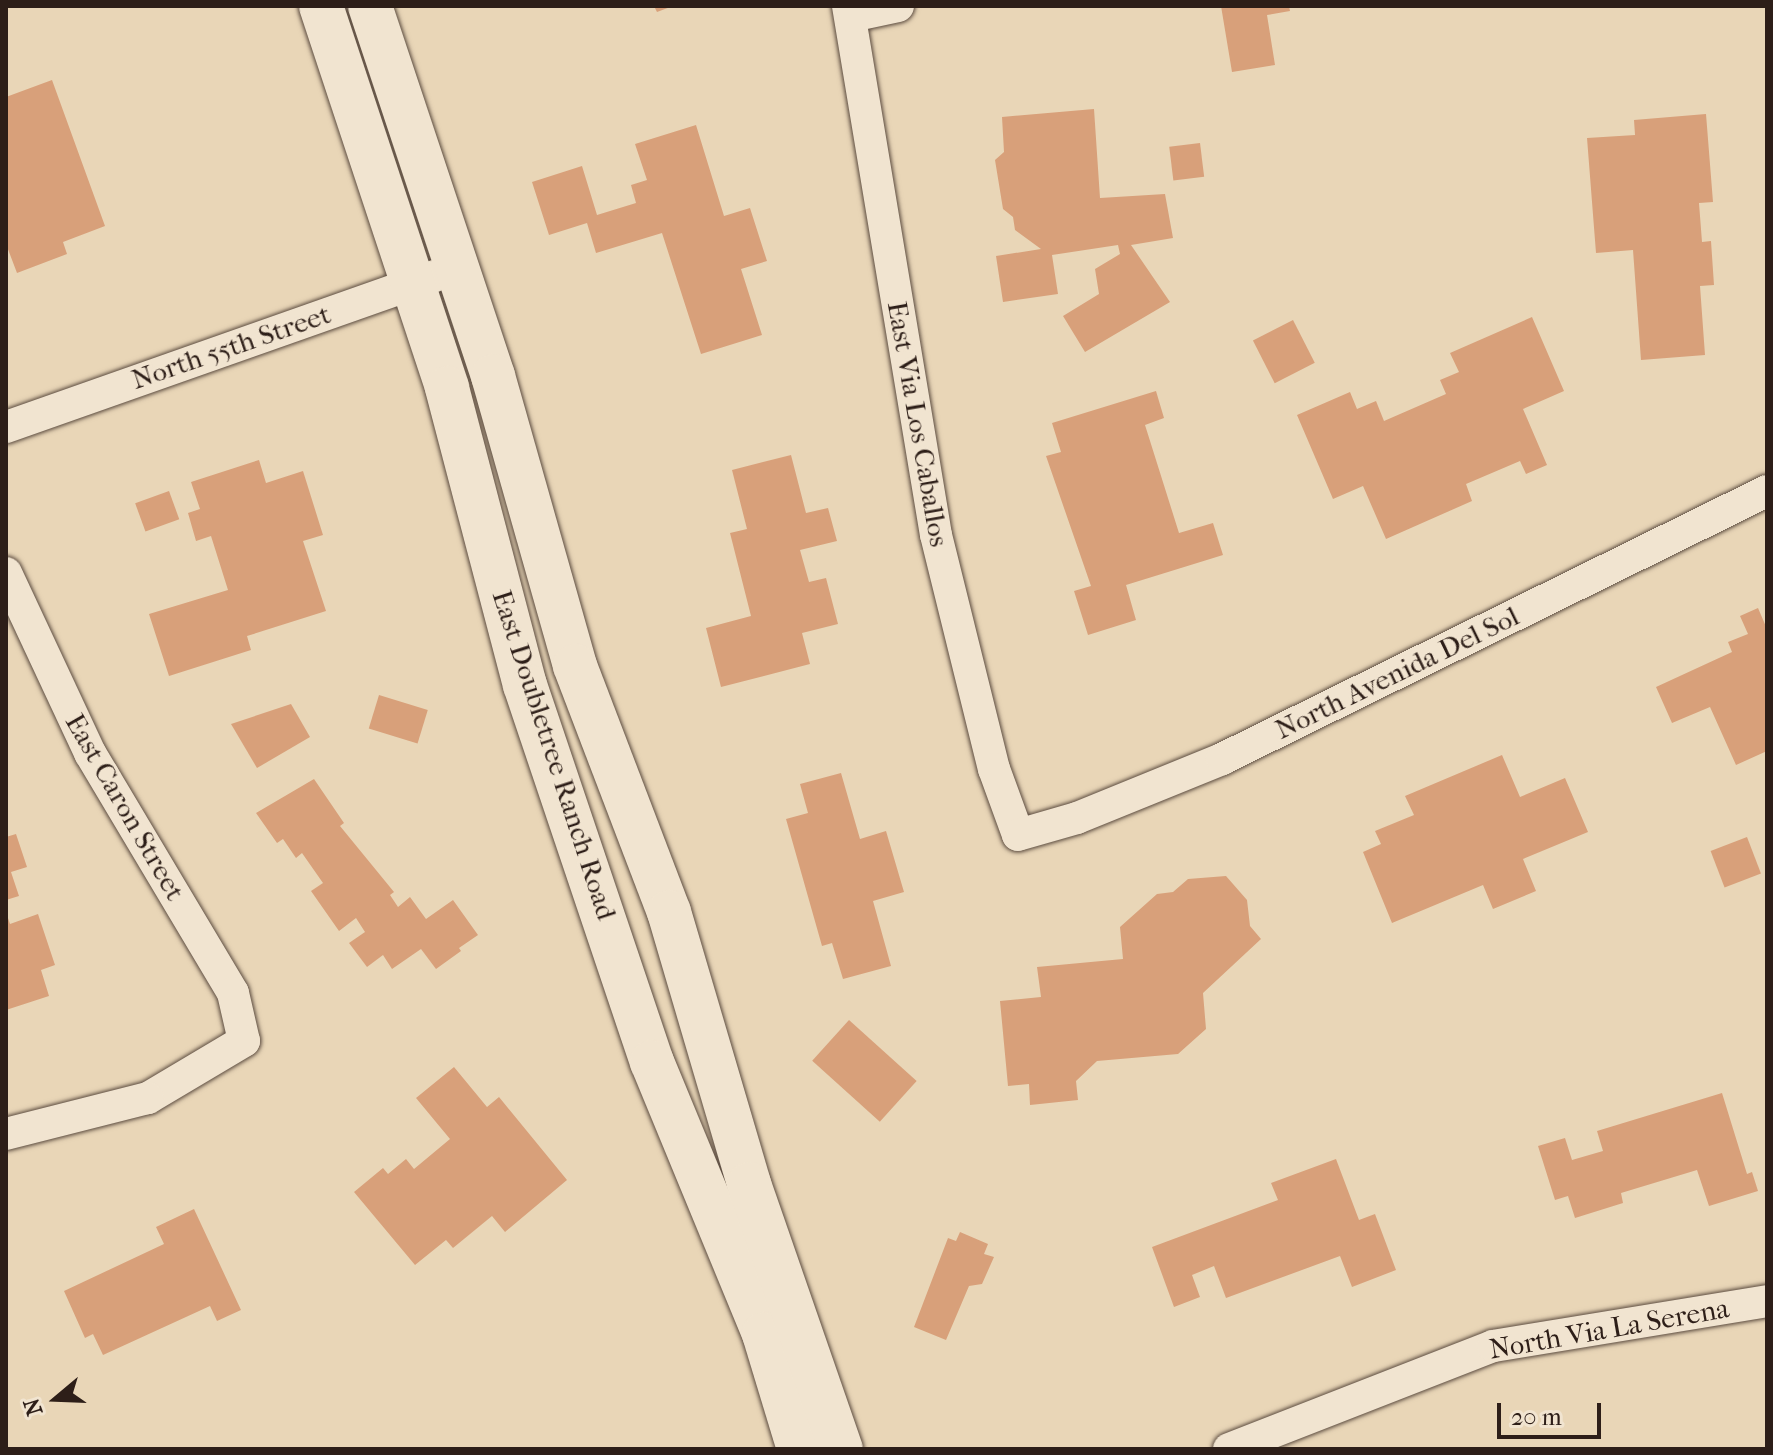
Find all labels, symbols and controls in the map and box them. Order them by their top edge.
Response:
street label: North 55th Street [127,297,335,397]
street label: East Via Los Caballos [880,299,956,549]
street label: East Doubletree Ranch Road [485,586,623,924]
street label: North Avenida Del Sol [1270,599,1524,747]
street label: East Caron Street [58,708,192,906]
street label: North Via La Serena [1486,1291,1732,1367]
north arrow [16,1359,96,1439]
scale bar [1501,1387,1605,1437]
text: N [18,1395,48,1419]
text: 20 m [1511,1403,1562,1431]

